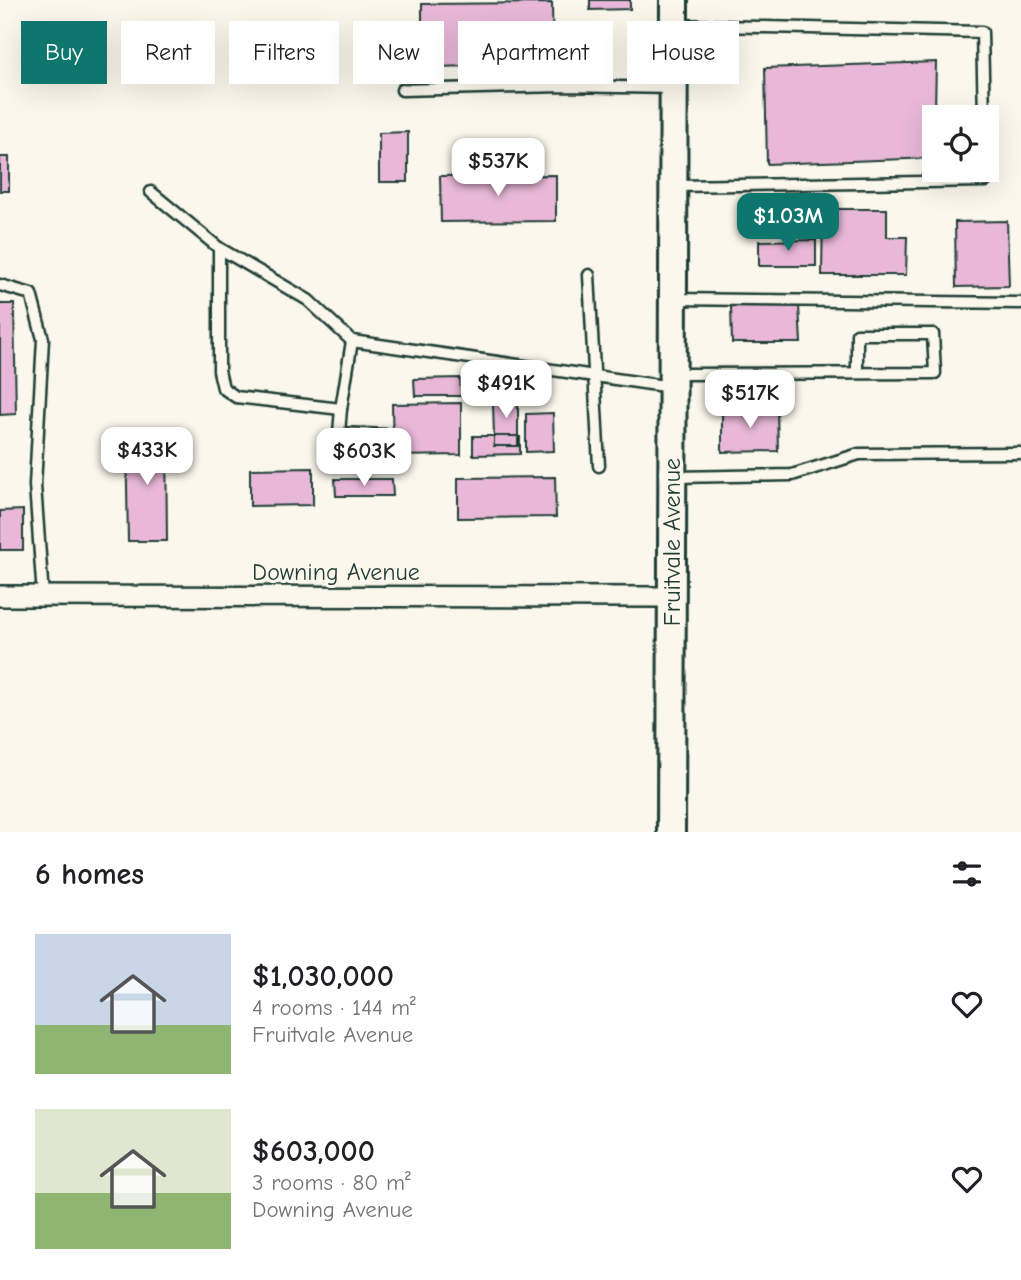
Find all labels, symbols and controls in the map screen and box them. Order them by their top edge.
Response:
chip: Buy [21,21,107,84]
chip: Rent [121,21,215,84]
chip: Filters [229,21,339,84]
chip: New [353,21,444,84]
chip: Apartment [458,21,613,84]
chip: House [627,21,739,84]
map controls [922,105,999,182]
button: locate [922,105,999,182]
pin: $537K [449,138,547,198]
text: $537K [468,147,528,174]
pin: $1.03M [731,194,845,253]
text: $1.03M [753,202,823,229]
pin: $491K [457,360,555,420]
text: $491K [477,369,535,396]
pin: $517K [701,370,799,430]
text: $517K [721,379,779,406]
pin: $433K [98,428,196,487]
pin: $603K [315,428,413,488]
text: $433K [117,436,177,463]
text: $603K [332,437,396,464]
street label: Fruitvale Avenue [658,458,686,626]
street label: Downing Avenue [252,558,420,586]
icon: filters [948,855,986,893]
text: 6 homes [35,857,144,892]
text: $1,030,000 [252,959,394,994]
icon: home [91,962,175,1046]
icon: heart [948,985,986,1023]
text: 4 rooms · 144 m² [252,994,416,1021]
text: Fruitvale Avenue [252,1021,413,1048]
text: $603,000 [252,1134,375,1169]
icon: home [91,1137,175,1221]
icon: heart [948,1160,986,1198]
text: 3 rooms · 80 m² [252,1169,411,1196]
text: Downing Avenue [252,1196,413,1223]

